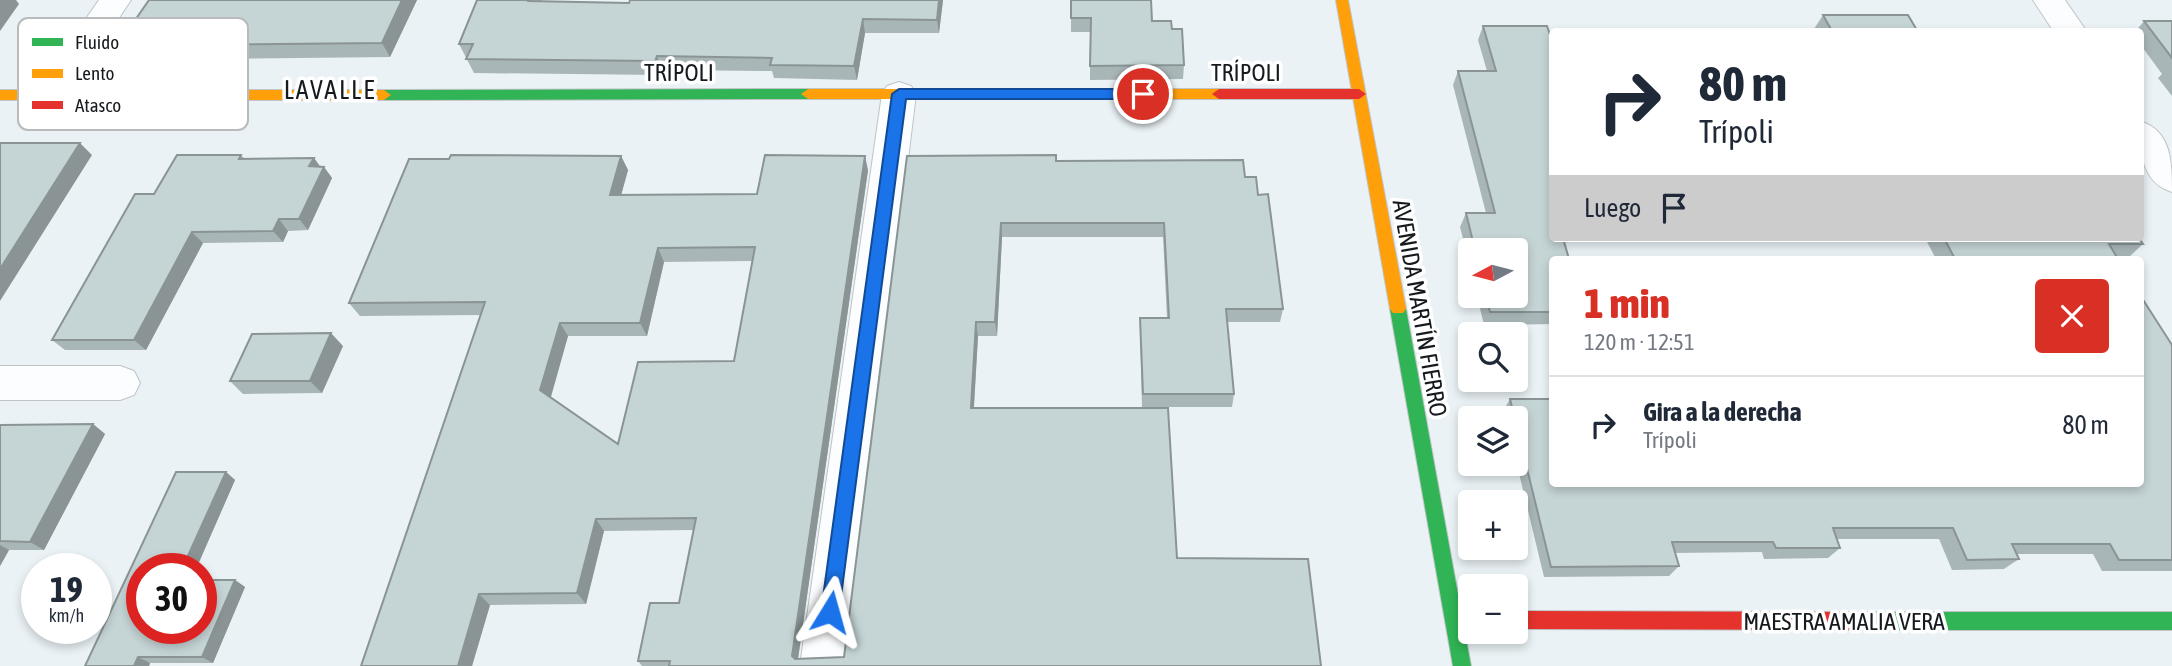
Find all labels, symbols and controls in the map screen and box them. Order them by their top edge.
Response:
legend [18,18,248,130]
text: Fluido [75,31,119,53]
text: 80 m [1699,55,1787,111]
icon: right [1584,56,1675,147]
street label: TRÍPOLI [644,59,714,86]
street label: TRÍPOLI [1211,59,1281,86]
text: Lento [75,62,114,84]
pin [1113,64,1173,124]
district label: LAVALLE [284,75,376,105]
icon: arrive [1124,75,1162,113]
text: Atasco [75,94,121,116]
text: Trípoli [1699,113,1774,150]
icon: arrive [1655,189,1693,227]
text: Luego [1584,193,1641,223]
street label: AVENIDA MARTÍN FIERRO [1388,197,1452,419]
north arrow [1458,238,1528,308]
map controls [1458,238,1528,644]
text: 1 min [1584,279,1670,327]
button: close [2035,279,2109,353]
button: search [1458,322,1528,392]
text: 120 m · 12:51 [1584,329,1695,355]
text: Gira a la derecha [1643,397,1802,427]
button: layers [1458,406,1528,476]
icon: right [1584,406,1622,444]
text: 80 m [2062,410,2109,440]
text: Trípoli [1643,427,1697,453]
button: + [1458,490,1528,560]
speed limit sign: 30 [126,553,217,644]
text: 19 [50,569,83,609]
button: − [1458,574,1528,644]
position arrow [793,575,867,649]
text: km/h [49,605,84,626]
street label: MAESTRA AMALIA VERA [1743,608,1945,635]

